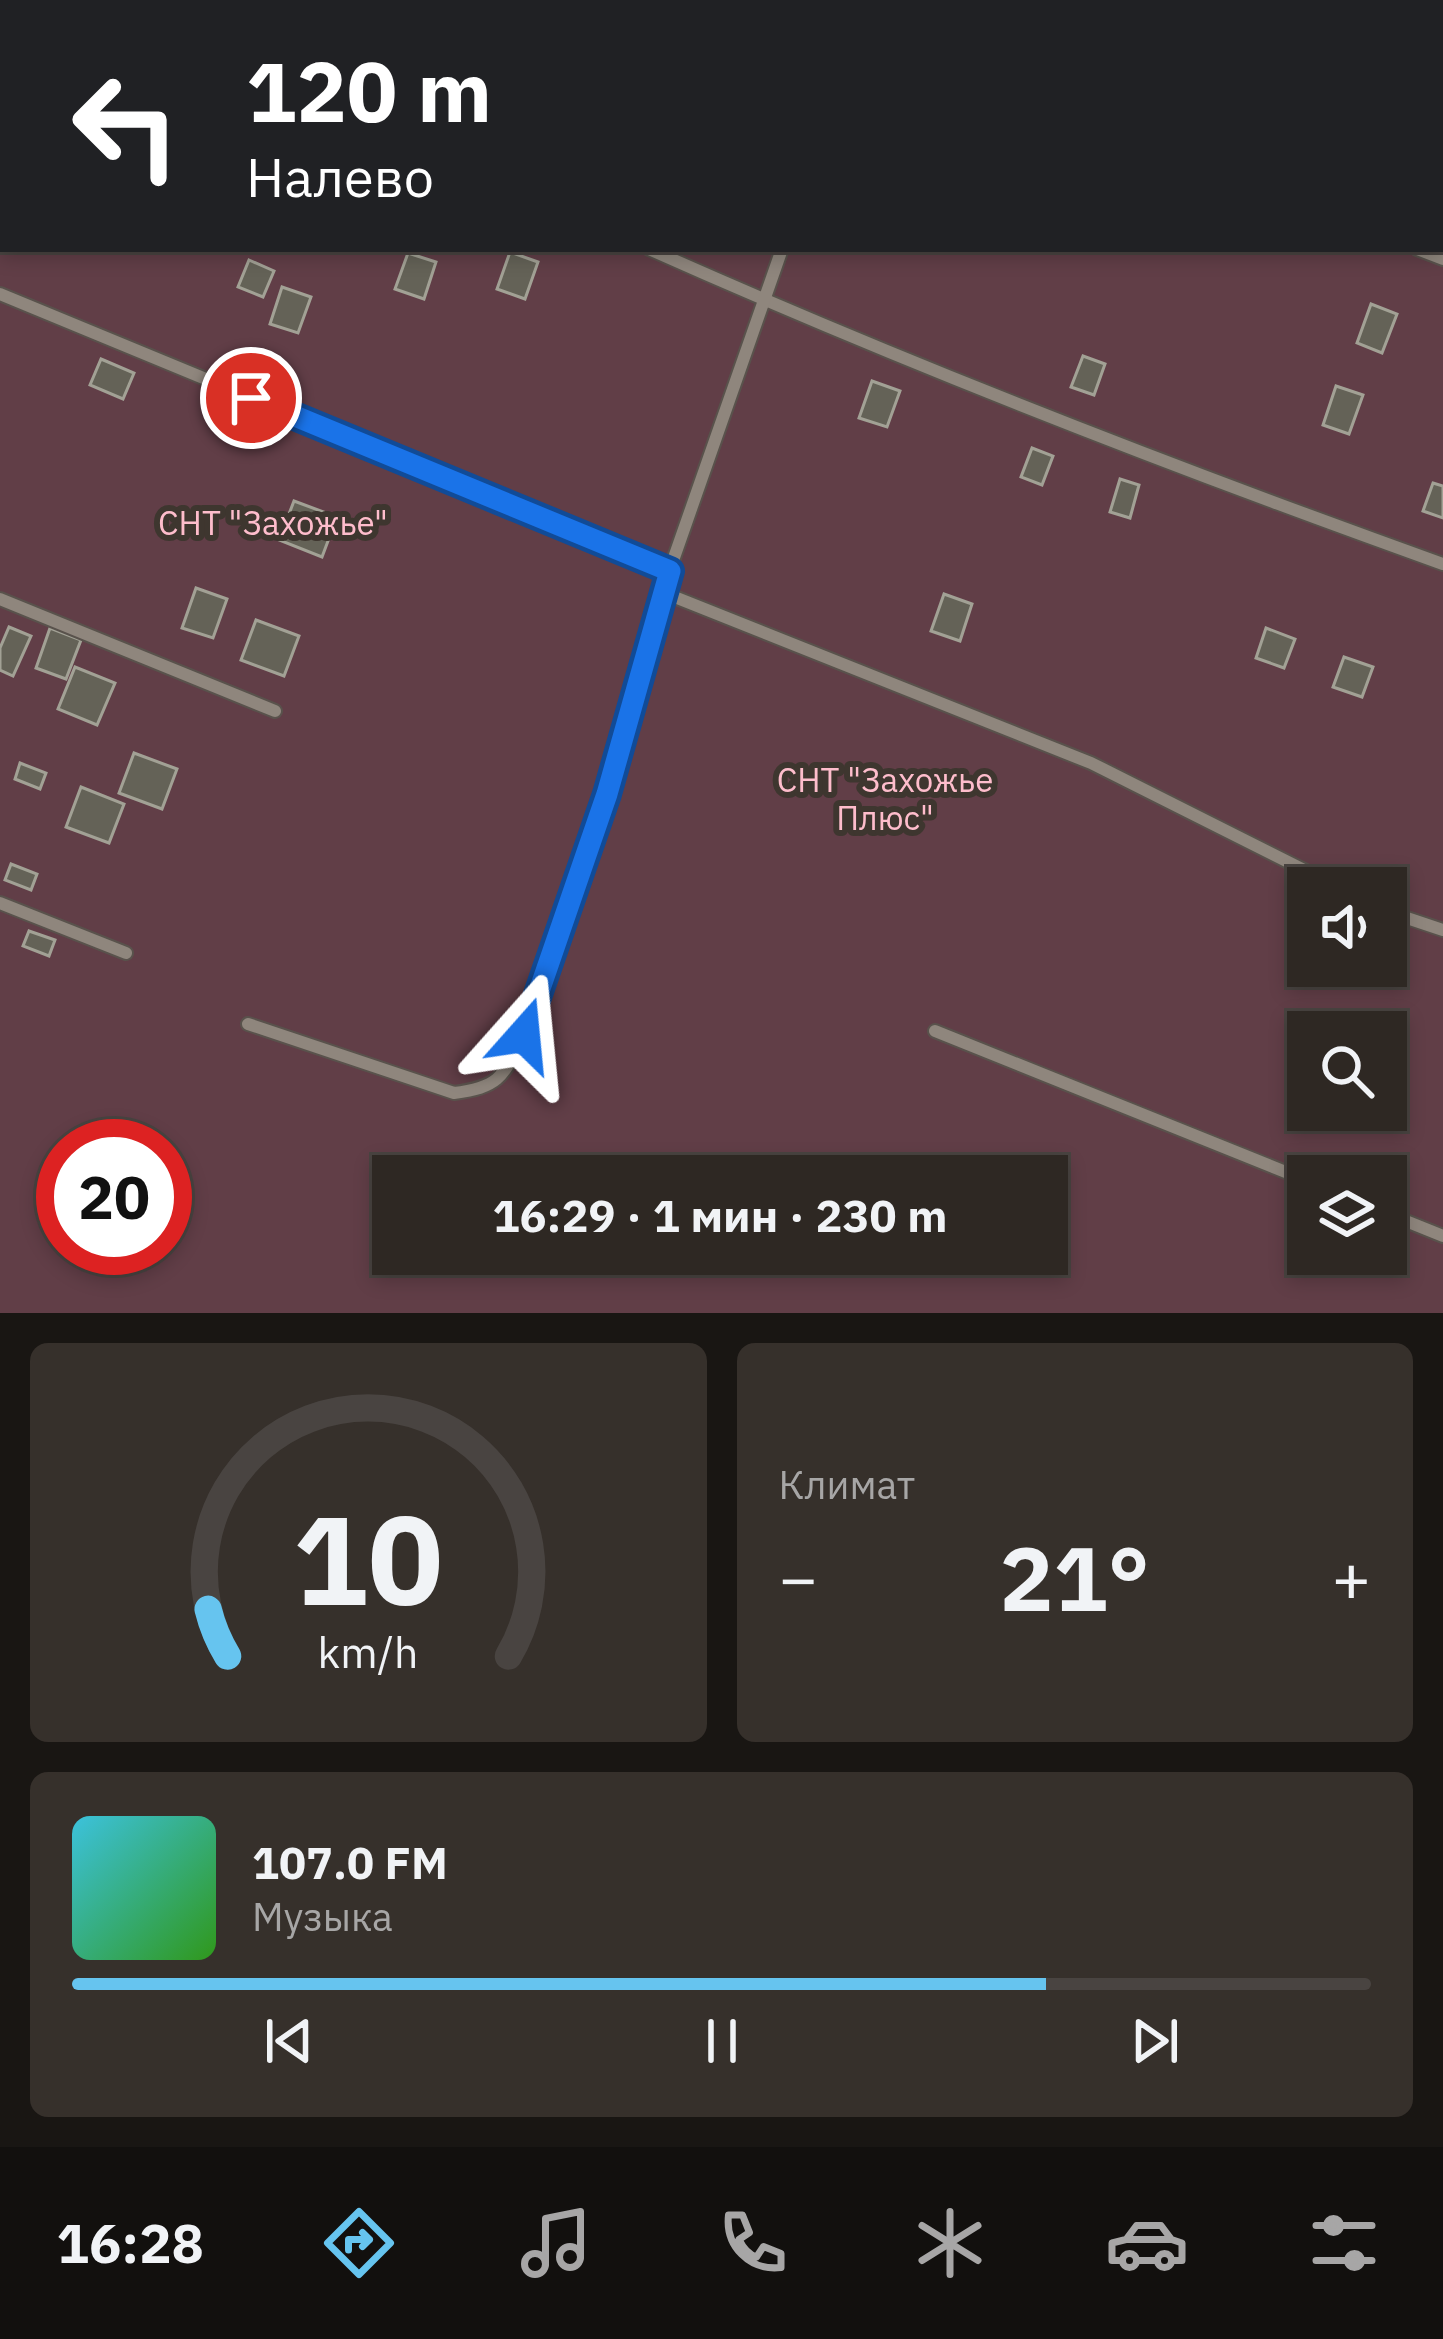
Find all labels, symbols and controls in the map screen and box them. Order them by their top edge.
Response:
text: 120 m [246,36,492,145]
icon: left [48,48,204,204]
text: Налево [246,142,434,212]
pin [200,347,302,449]
icon: arrive [218,365,284,431]
park label: СНТ "Захожье" [158,501,388,544]
park label: СНТ "Захожье Плюс" [777,758,993,839]
map controls [1287,867,1407,1275]
button: sound [1287,867,1407,987]
position arrow [461,972,587,1098]
button: search [1287,1011,1407,1131]
speed limit sign: 20 [36,1119,192,1275]
button: layers [1287,1155,1407,1275]
text: 16:29 · 1 мин · 230 m [493,1186,947,1244]
text: Климат [779,1459,915,1510]
text: 10 [293,1477,443,1639]
text: 21° [1000,1519,1150,1636]
text: − [779,1534,818,1620]
text: + [1331,1534,1371,1620]
text: km/h [318,1623,419,1679]
text: 107.0 FM [252,1833,448,1891]
text: Музыка [252,1891,393,1942]
icon: previous [256,2008,322,2074]
icon: pause [689,2008,755,2074]
icon: next [1122,2008,1188,2074]
icon: directions [317,2201,401,2285]
icon: music [514,2201,598,2285]
icon: phone [711,2201,795,2285]
icon: climate [908,2201,992,2285]
icon: car [1105,2201,1189,2285]
icon: filters [1302,2201,1386,2285]
text: 16:28 [57,2208,204,2278]

